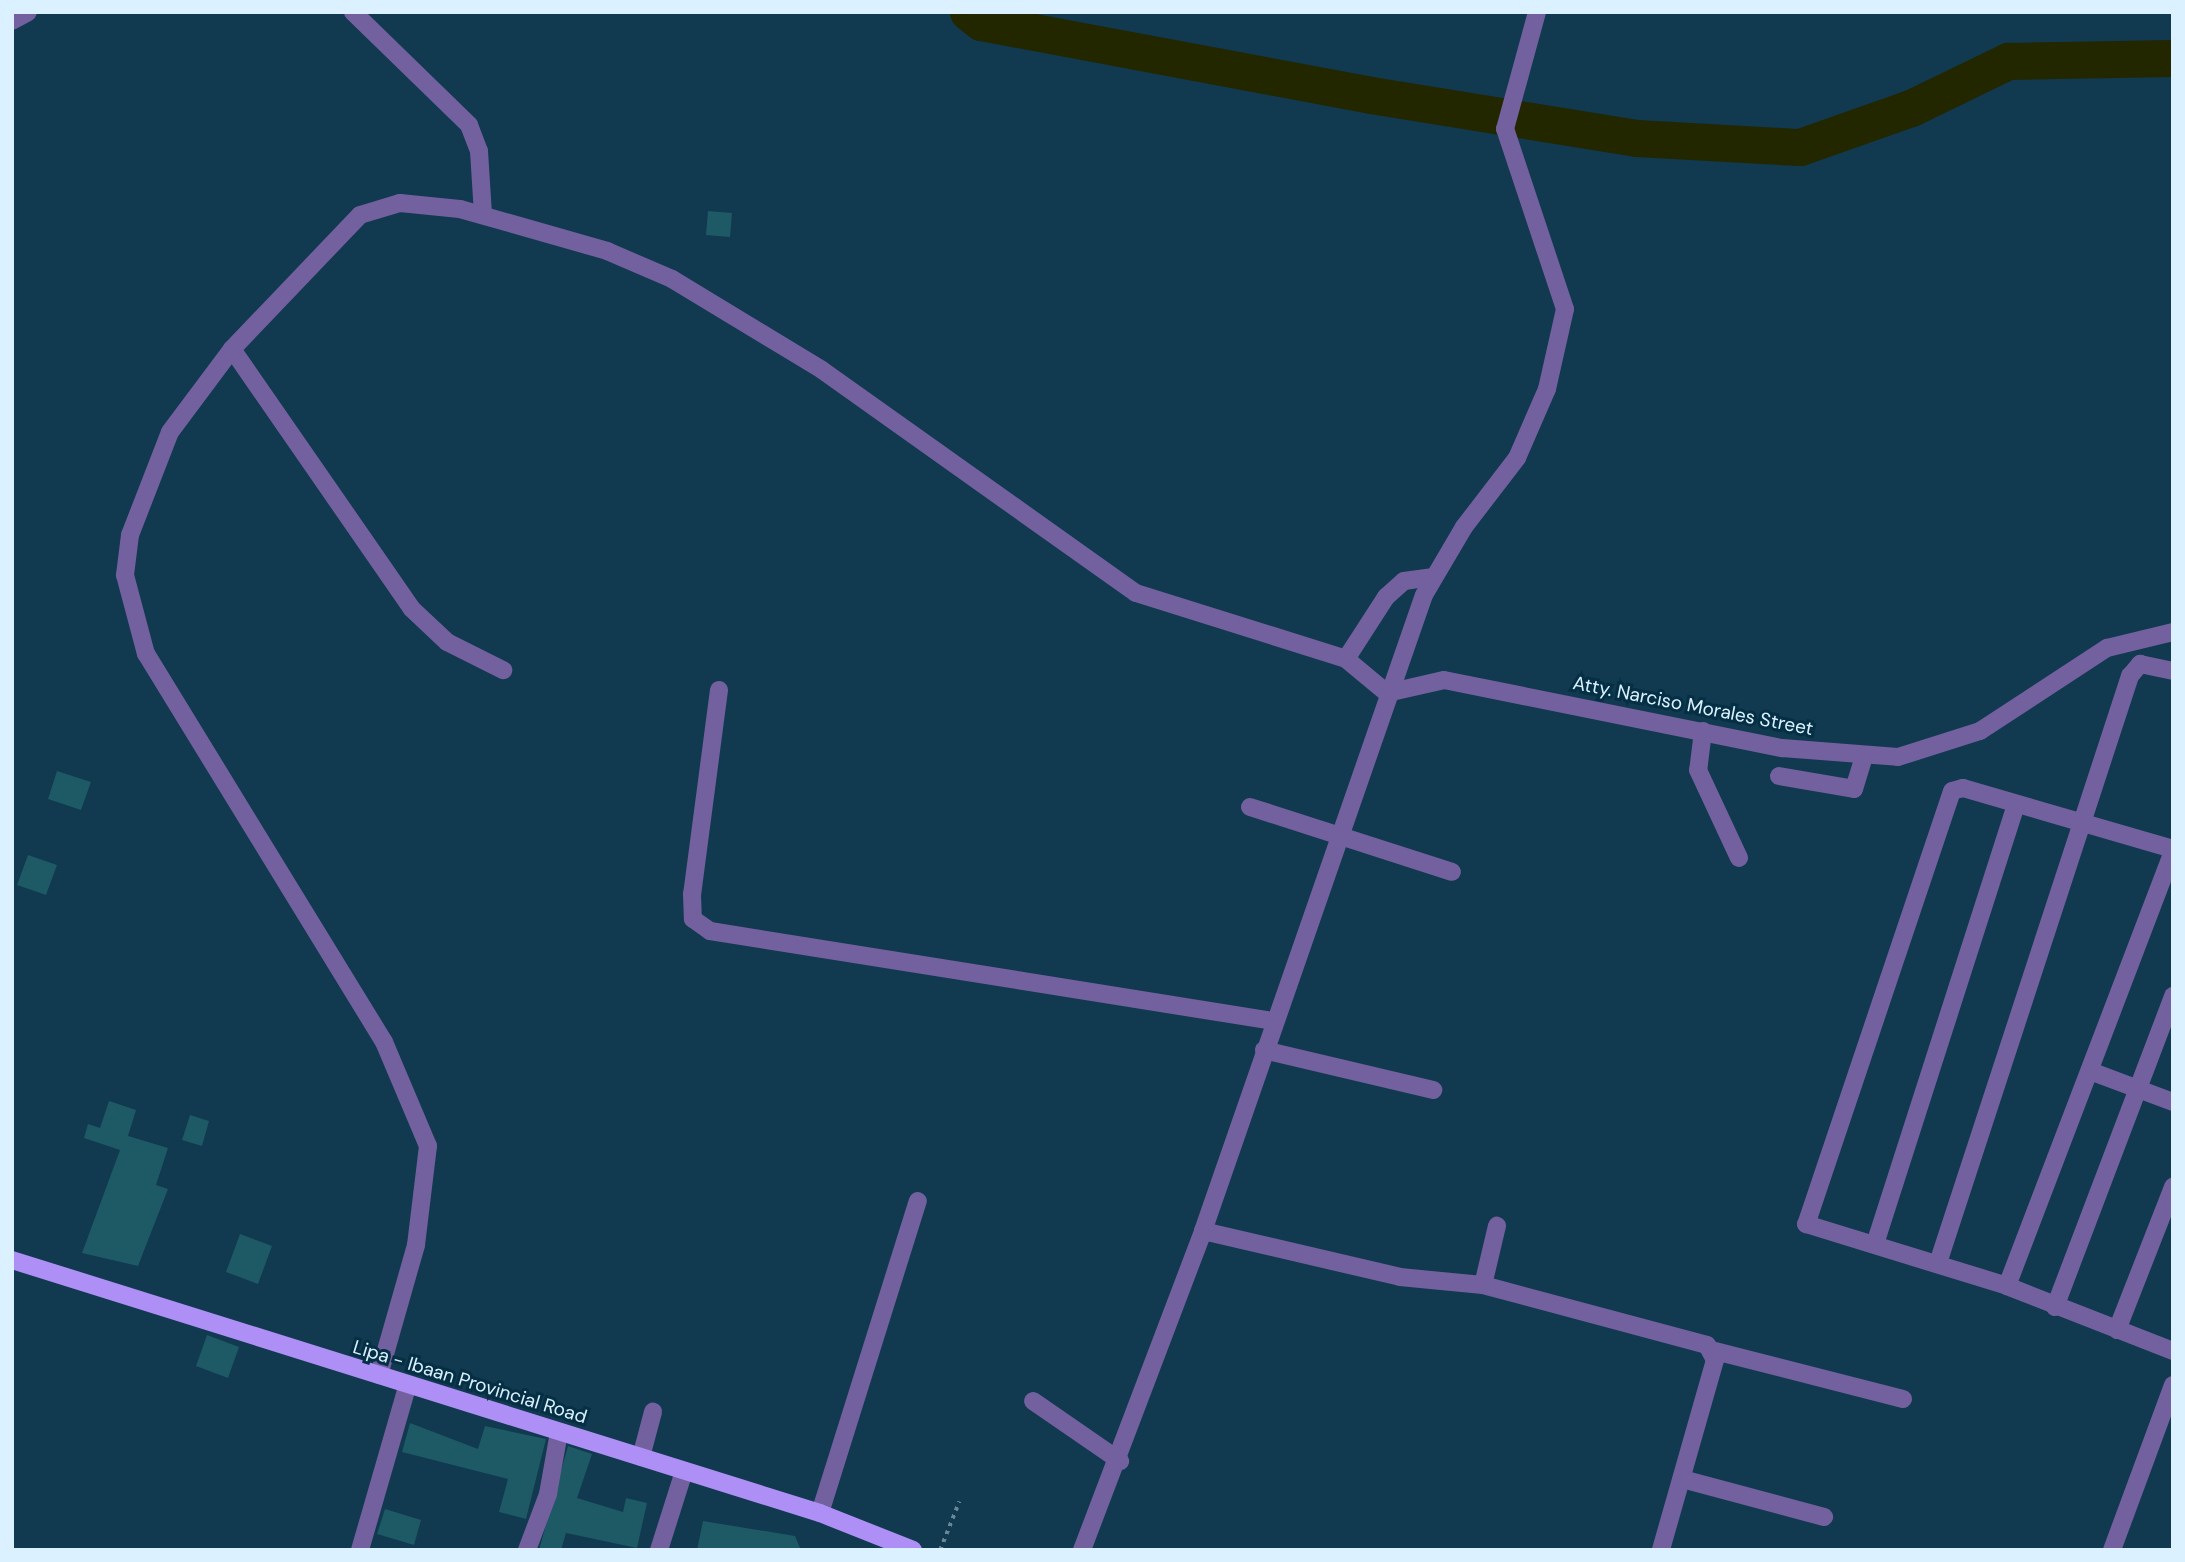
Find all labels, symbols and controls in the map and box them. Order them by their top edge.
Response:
street label: Atty. Narciso Morales Street [1571,672,1815,740]
street label: Lipa - Ibaan Provincial Road [350,1336,590,1428]

